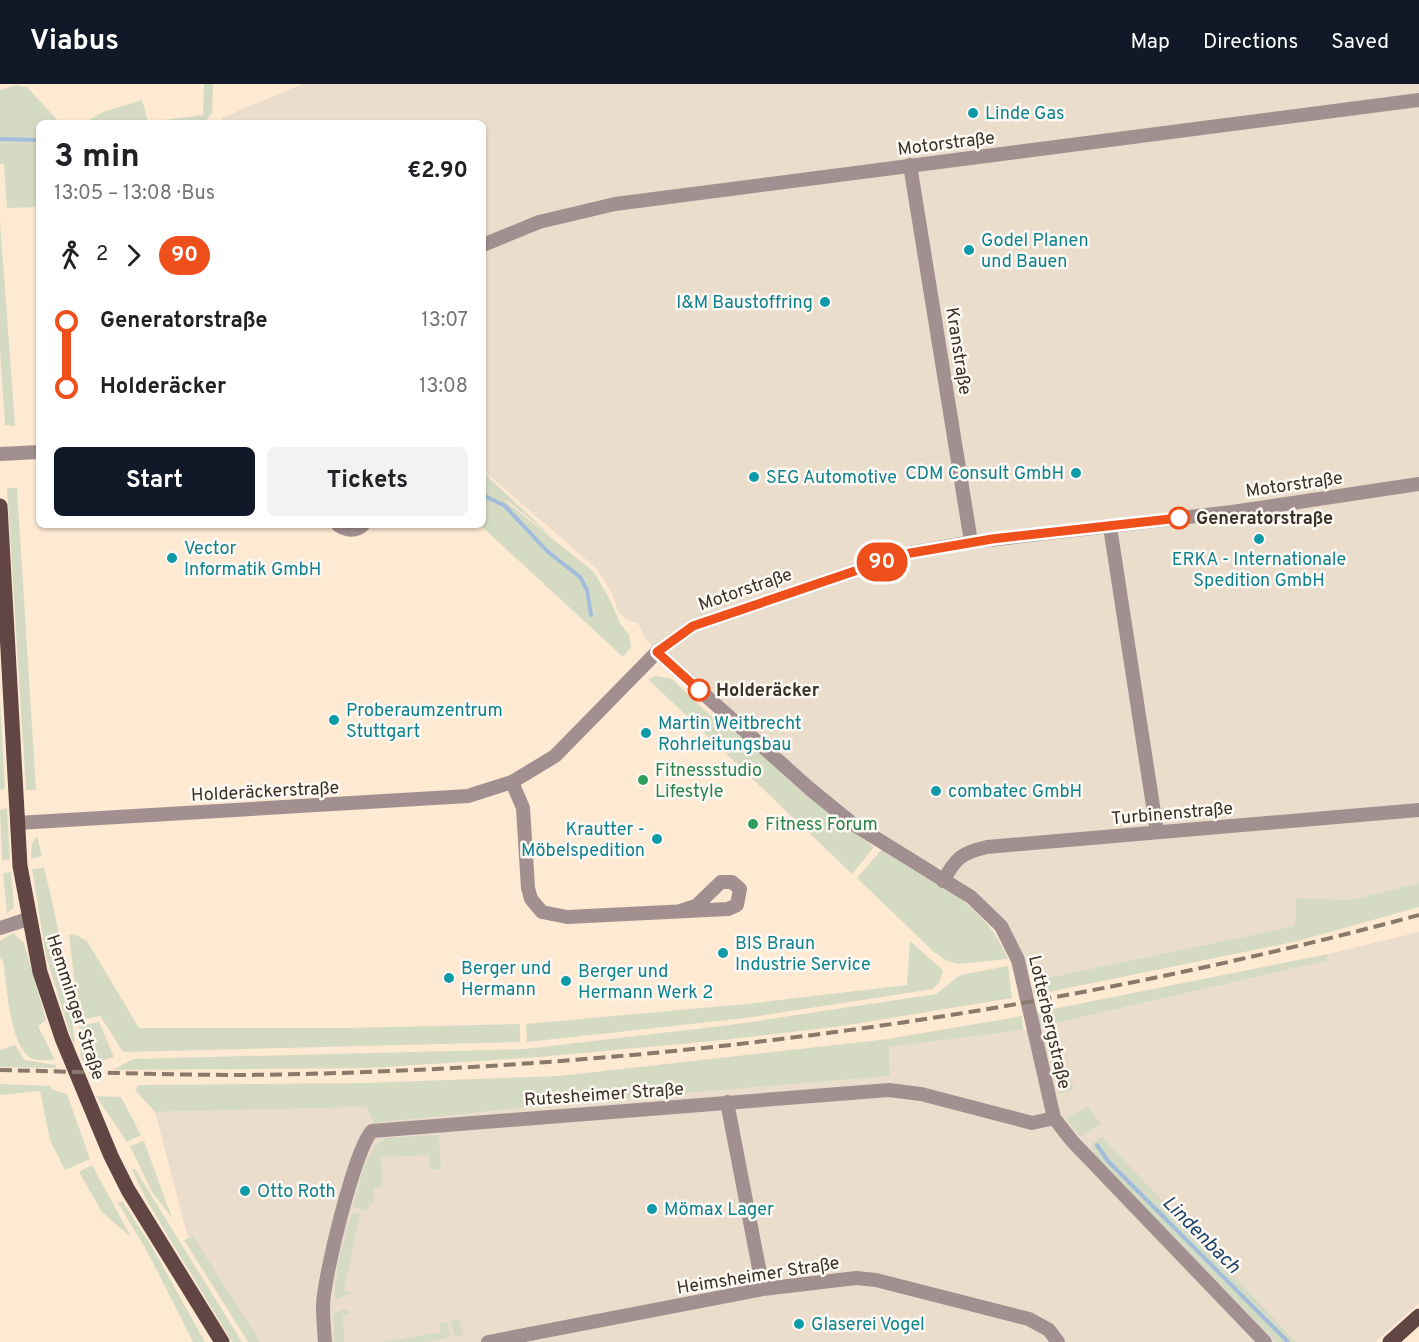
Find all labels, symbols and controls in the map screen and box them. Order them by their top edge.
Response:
text: Viabus [30,24,119,60]
text: Map [1130,29,1170,56]
text: Directions [1203,29,1298,56]
text: Saved [1331,29,1389,56]
place label: Linde Gas [985,103,1064,126]
marker: Linde Gas [966,106,980,120]
street label: Motorstraße [896,127,996,162]
text: 3 min [54,137,140,179]
text: €2.90 [407,158,468,185]
text: 13:05 – 13:08 · Bus [54,181,215,207]
place label: Godel Planen und Bauen [981,230,1089,274]
icon: walk [54,239,87,272]
icon: forward [117,239,150,272]
text: 2 [96,242,108,268]
text: 90 [171,242,198,269]
marker: Godel Planen und Bauen [962,243,976,257]
place label: I&M Baustoffring [676,292,813,315]
marker: I&M Baustoffring [818,295,832,309]
street label: Kranstraße [939,306,976,397]
text: Generatorstraße [100,308,268,335]
text: 13:07 [421,308,468,334]
text: Holderäcker [100,374,226,401]
text: 13:08 [419,374,468,400]
button: Start [54,447,255,516]
button: Tickets [267,447,468,516]
place label: CDM Consult GmbH [905,463,1064,486]
marker: CDM Consult GmbH [1069,466,1083,480]
place label: SEG Automotive [766,467,897,490]
street label: Motorstraße [1244,467,1344,504]
marker: SEG Automotive [747,470,761,484]
marker: Generatorstraße [1168,507,1190,529]
place label: Generatorstraße [1196,508,1333,531]
marker: ERKA - Internationale Spedition GmbH [1252,532,1266,546]
place label: Vector Informatik GmbH [184,538,321,582]
line badge: 90 [855,542,909,582]
text: 90 [869,549,895,576]
place label: ERKA - Internationale Spedition GmbH [1172,549,1346,593]
marker: Vector Informatik GmbH [165,551,179,565]
street label: Motorstraße [695,564,795,617]
marker: Holderäcker [688,679,710,701]
place label: Holderäcker [716,680,820,703]
place label: Proberaumzentrum Stuttgart [346,700,503,744]
marker: Proberaumzentrum Stuttgart [327,713,341,727]
place label: Martin Weitbrecht Rohrleitungsbau [658,713,802,757]
marker: Martin Weitbrecht Rohrleitungsbau [639,726,653,740]
place label: Fitnessstudio Lifestyle [655,760,762,804]
marker: Fitnessstudio Lifestyle [636,773,650,787]
street label: Holderäckerstraße [190,777,340,808]
place label: combatec GmbH [948,781,1082,804]
marker: combatec GmbH [929,784,943,798]
street label: Turbinenstraße [1110,798,1234,831]
place label: Fitness Forum [765,814,878,837]
marker: Fitness Forum [746,817,760,831]
place label: Krautter - Möbelspedition [521,819,645,863]
marker: Krautter - Möbelspedition [650,832,664,846]
street label: Hemminger Straße [40,932,109,1083]
place label: BIS Braun Industrie Service [735,933,871,977]
marker: BIS Braun Industrie Service [716,946,730,960]
street label: Lotterbergstraße [1022,953,1075,1092]
place label: Berger und Hermann [461,958,551,1002]
place label: Berger und Hermann Werk 2 [578,961,713,1005]
marker: Berger und Hermann [442,971,456,985]
marker: Berger und Hermann Werk 2 [559,974,573,988]
street label: Rutesheimer Straße [523,1078,685,1113]
place label: Otto Roth [257,1181,336,1204]
marker: Otto Roth [238,1184,252,1198]
water label: Lindenbach [1156,1191,1245,1280]
place label: Mömax Lager [664,1199,774,1222]
marker: Mömax Lager [645,1202,659,1216]
street label: Heimsheimer Straße [675,1252,841,1301]
place label: Glaserei Vogel [811,1314,925,1337]
marker: Glaserei Vogel [792,1317,806,1331]

